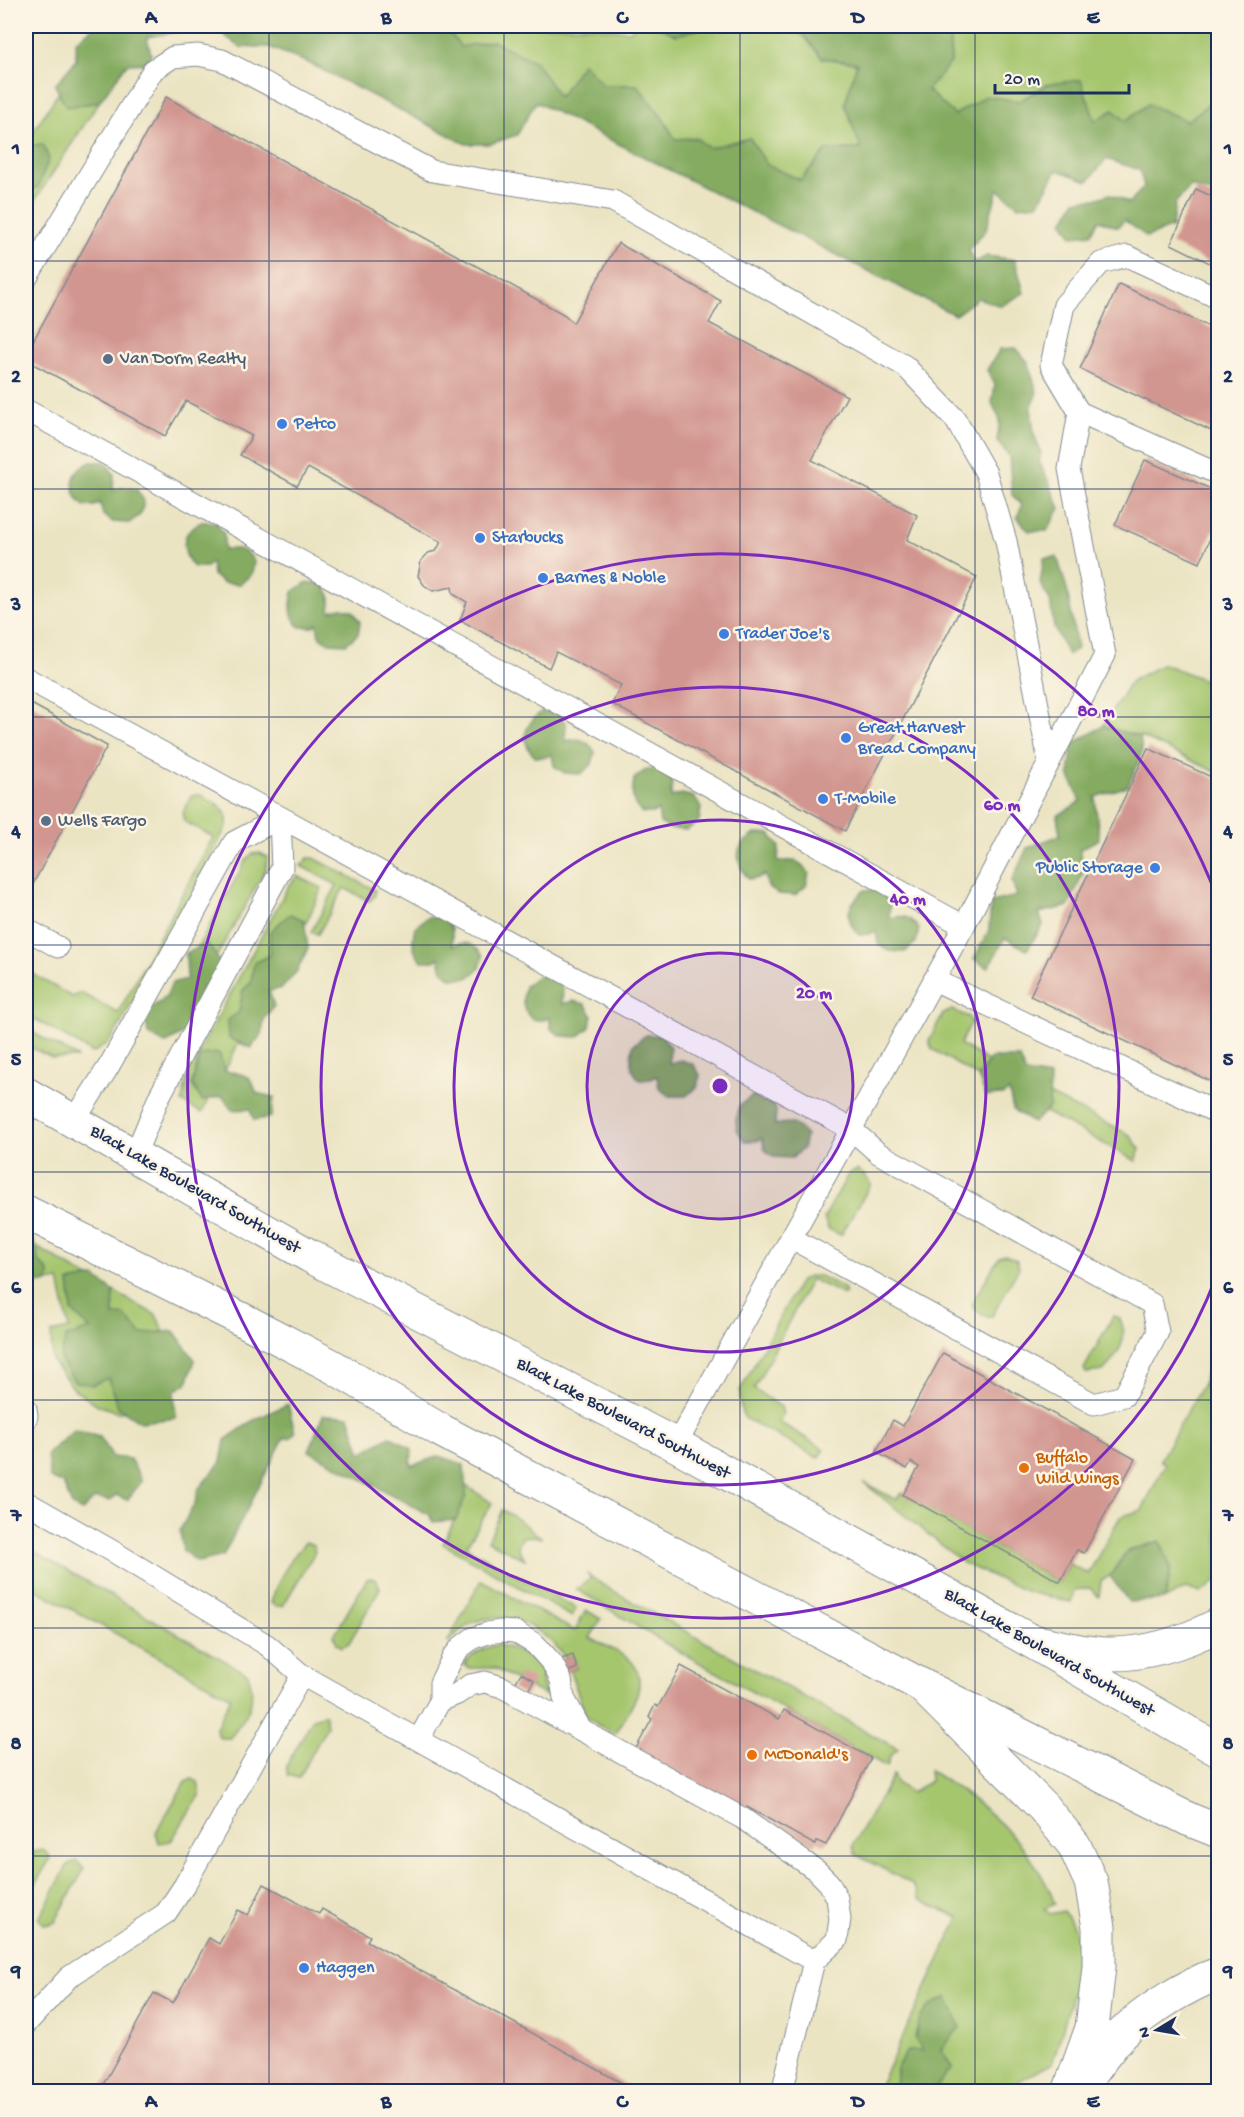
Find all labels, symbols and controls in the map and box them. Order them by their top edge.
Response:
text: A [144,8,159,31]
text: B [380,8,392,31]
text: C [616,8,630,31]
text: D [849,8,865,31]
text: E [1087,8,1101,31]
scale bar [995,57,1128,95]
text: 20 m [1004,70,1040,91]
text: 1 [11,139,20,162]
text: 1 [1223,139,1232,162]
place label: Van Dorm Realty [119,349,246,370]
marker: Van Dorm Realty [101,352,115,366]
text: 2 [11,367,21,390]
text: 2 [1223,367,1233,390]
place label: Petco [293,414,336,435]
marker: Petco [275,417,289,431]
place label: Starbucks [492,528,564,549]
marker: Starbucks [473,531,487,545]
place label: Barnes & Noble [554,568,666,589]
marker: Barnes & Noble [536,571,550,585]
text: 3 [10,595,21,618]
text: 3 [1222,595,1233,618]
place label: Trader Joe's [735,624,831,645]
marker: Trader Joe's [717,627,731,641]
text: 80 m [1077,702,1115,723]
place label: Great Harvest Bread Company [857,718,976,760]
marker: Great Harvest Bread Company [839,731,853,745]
place label: T-Mobile [834,789,897,810]
marker: T-Mobile [816,792,830,806]
text: 60 m [984,796,1020,817]
place label: Wells Fargo [58,811,147,832]
marker: Wells Fargo [39,814,53,828]
text: 4 [10,822,21,845]
text: 4 [1222,822,1233,845]
place label: Public Storage [1035,858,1144,879]
marker: Public Storage [1148,861,1162,875]
text: 40 m [889,890,926,911]
text: 20 m [796,984,832,1005]
text: 5 [11,1050,22,1073]
text: 5 [1223,1050,1234,1073]
centre of rings [710,1076,730,1096]
street label: Black Lake Boulevard Southwest [85,1121,305,1260]
text: 6 [11,1278,22,1301]
text: 6 [1223,1278,1234,1301]
street label: Black Lake Boulevard Southwest [511,1353,735,1485]
place label: Buffalo Wild Wings [1035,1448,1120,1490]
marker: Buffalo Wild Wings [1017,1461,1031,1475]
text: 7 [10,1506,23,1529]
text: 7 [1222,1506,1235,1529]
street label: Black Lake Boulevard Southwest [939,1584,1159,1723]
text: 8 [11,1734,22,1757]
text: 8 [1223,1734,1234,1757]
place label: McDonald's [764,1745,849,1766]
marker: McDonald's [745,1748,759,1762]
place label: Haggen [316,1958,375,1979]
marker: Haggen [297,1961,311,1975]
text: 9 [10,1962,21,1985]
text: 9 [1222,1962,1233,1985]
north arrow [1127,2000,1187,2060]
text: N [1135,2025,1156,2039]
text: A [144,2092,159,2115]
text: B [380,2092,392,2115]
text: C [616,2092,630,2115]
text: D [849,2092,865,2115]
text: E [1087,2092,1101,2115]

